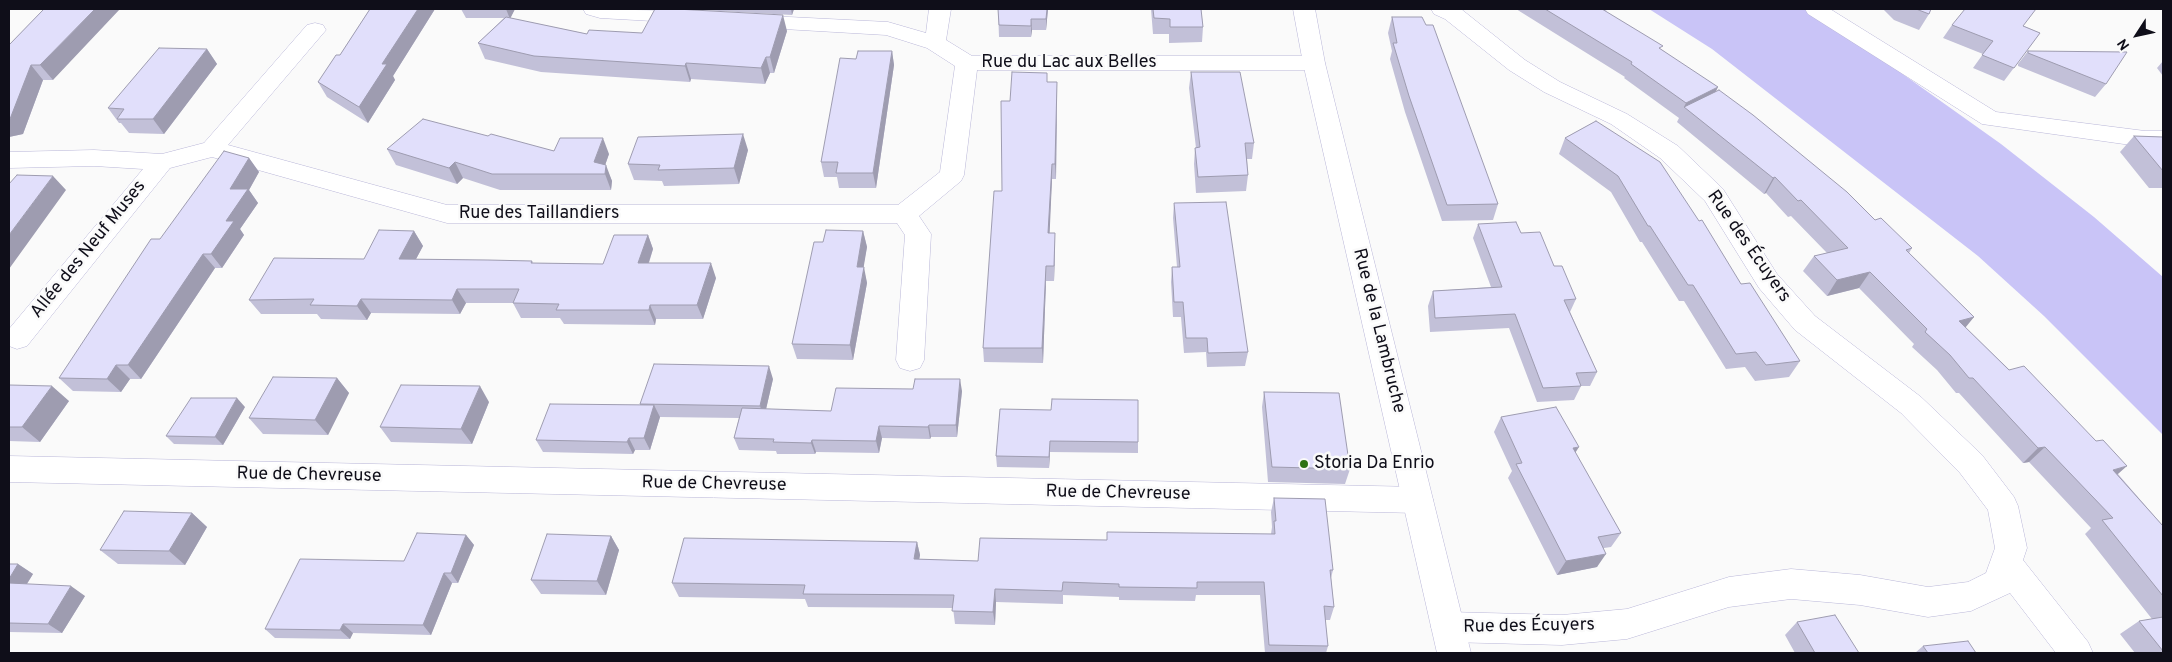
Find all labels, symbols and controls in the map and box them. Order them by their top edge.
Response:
north arrow [2112,10,2162,60]
text: N [2114,35,2134,53]
street label: Rue du Lac aux Belles [981,52,1157,74]
street label: Allée des Neuf Muses [27,177,151,323]
street label: Rue des Écuyers [1701,187,1795,307]
street label: Rue des Taillandiers [459,203,619,225]
street label: Rue de la Lambruche [1347,246,1409,416]
place label: Storia Da Enrio [1314,453,1435,475]
marker: Storia Da Enrio [1298,458,1310,470]
street label: Rue de Chevreuse [236,464,382,488]
street label: Rue de Chevreuse [641,473,787,497]
street label: Rue de Chevreuse [1045,482,1191,506]
street label: Rue des Écuyers [1463,615,1595,639]

